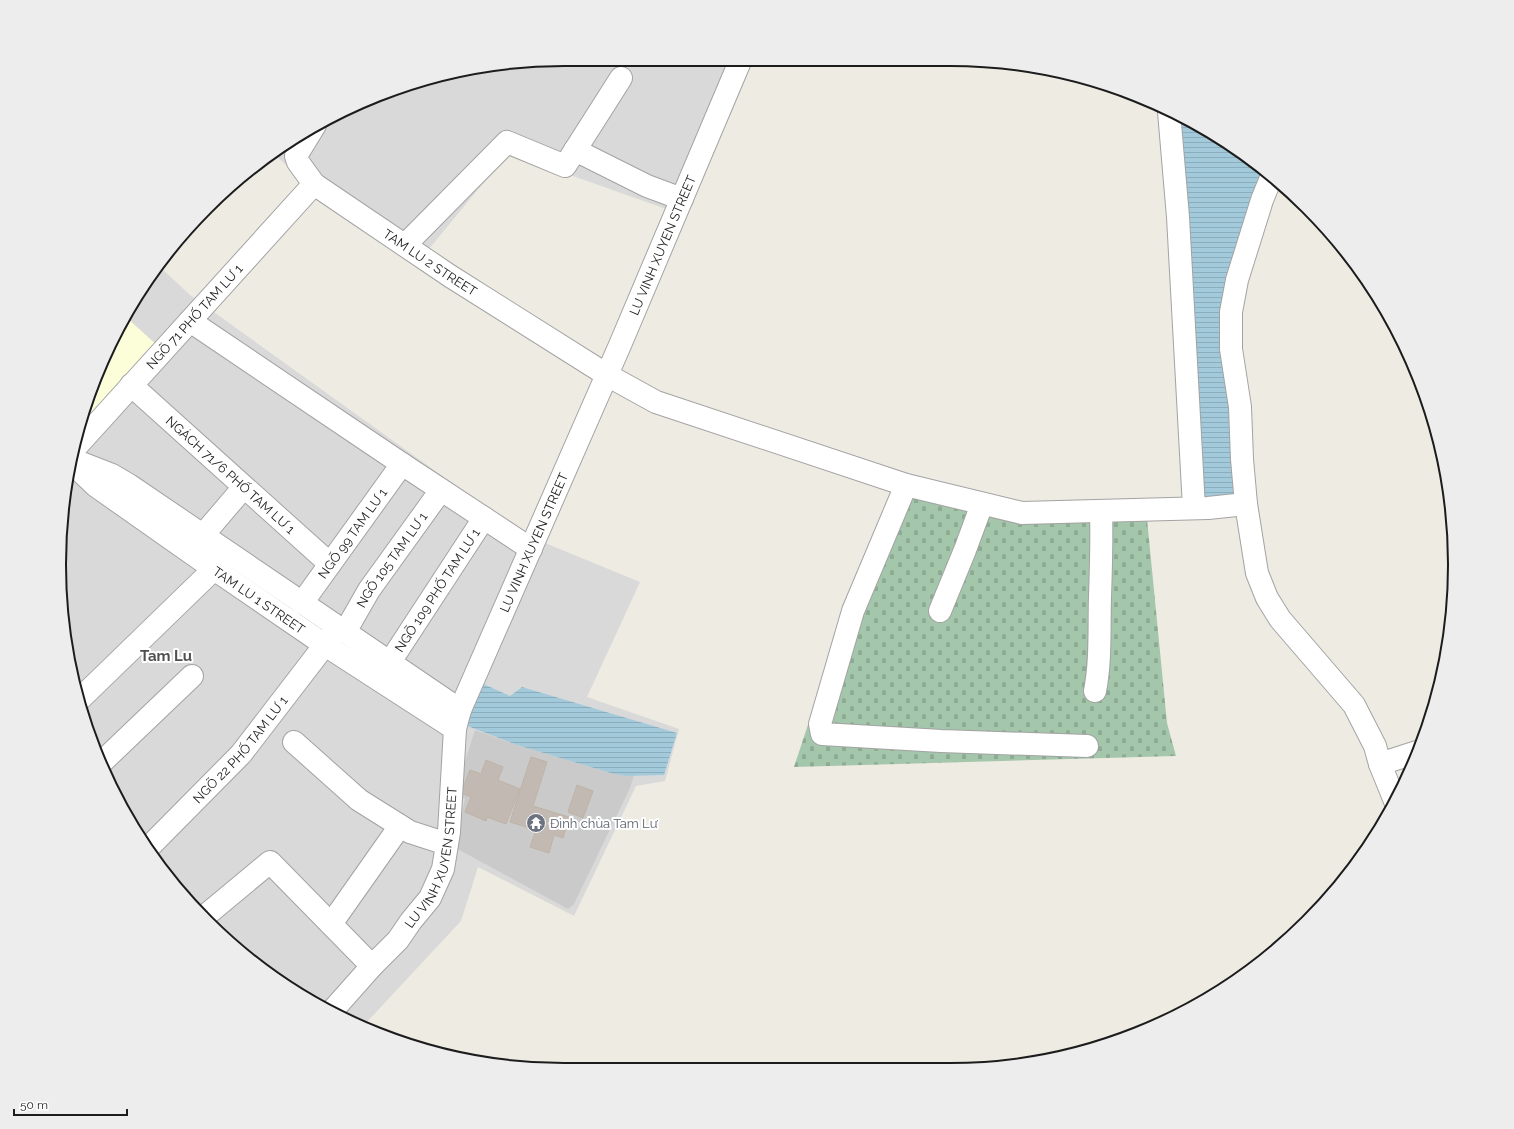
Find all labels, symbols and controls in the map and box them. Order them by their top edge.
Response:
street label: LU VINH XUYEN STREET [626,173,699,317]
street label: TAM LU 2 STREET [381,226,480,299]
street label: NGÕ 71 PHỐ TAM LƯ 1 [143,261,246,372]
street label: NGÁCH 71/6 PHỐ TAM LƯ 1 [163,413,299,537]
street label: LU VINH XUYEN STREET [496,470,571,614]
street label: NGÕ 99 TAM LƯ 1 [315,485,390,581]
street label: NGÕ 105 TAM LƯ 1 [353,509,430,610]
street label: NGÕ 109 PHỐ TAM LƯ 1 [391,525,483,654]
street label: TAM LU 1 STREET [210,563,308,637]
district label: Tam Lu [140,647,192,665]
street label: NGÕ 22 PHỐ TAM LƯ 1 [190,693,291,806]
street label: LU VINH XUYEN STREET [401,786,459,930]
temple icon: Đình chùa Tam Lư [525,812,547,834]
place label: Đình chùa Tam Lư [550,816,659,831]
scale bar [14,1091,127,1117]
text: 50 m [20,1098,48,1112]

